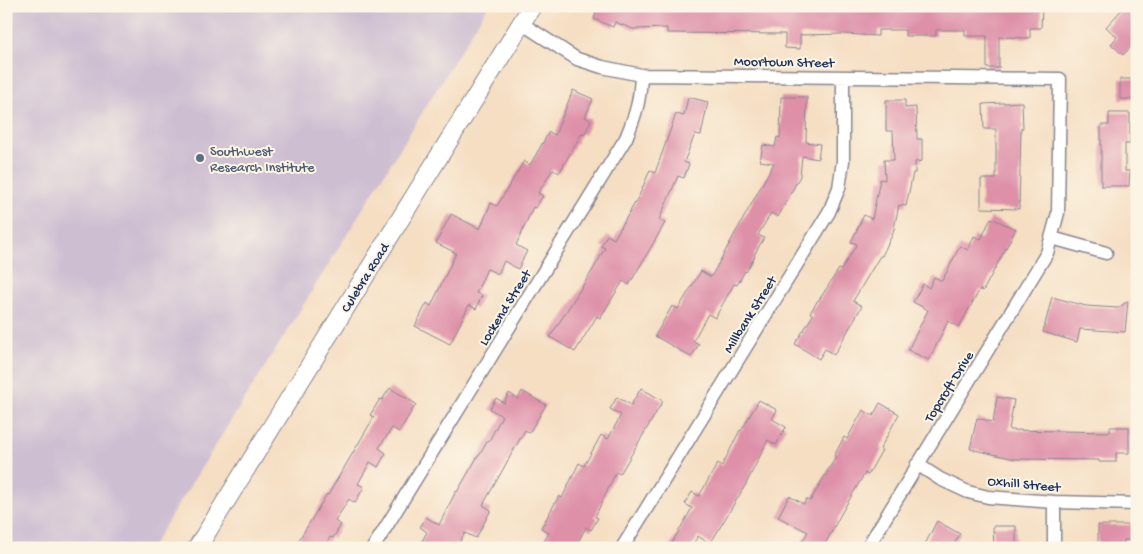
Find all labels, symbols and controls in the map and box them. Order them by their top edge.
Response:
street label: Moortown Street [734,54,836,73]
place label: Southwest Research Institute [210,144,315,177]
marker: Southwest Research Institute [194,152,206,164]
street label: Culebra Road [338,239,395,316]
street label: Lockend Street [476,266,537,349]
street label: Millbank Street [721,273,782,357]
street label: Topcroft Drive [921,348,979,427]
street label: Oxhill Street [987,474,1062,497]

